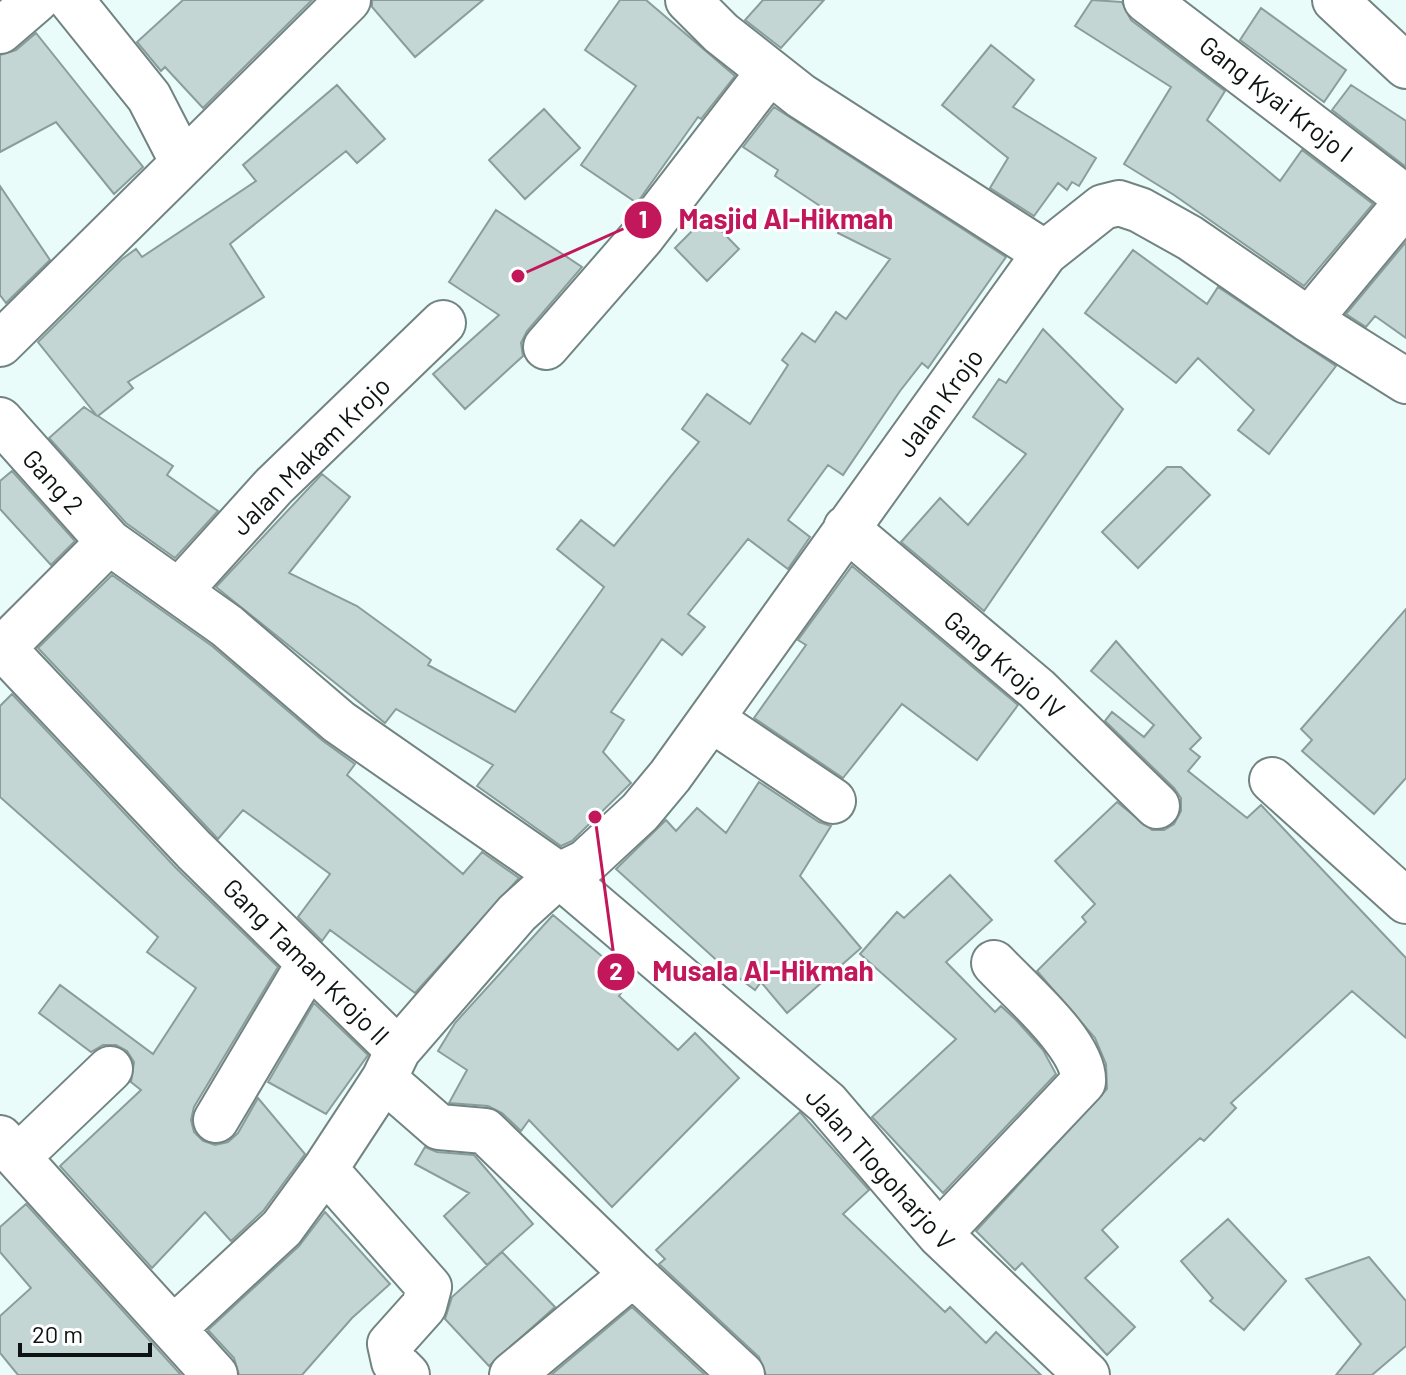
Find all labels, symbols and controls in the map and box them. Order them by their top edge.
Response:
street label: Gang Kyai Krojo I [1194,28,1360,168]
callout: Masjid Al-Hikmah [623,194,910,246]
text: Masjid Al-Hikmah [679,201,893,235]
text: 1 [639,204,647,233]
street label: Jalan Krojo [889,342,989,462]
street label: Jalan Makam Krojo [224,369,396,541]
street label: Gang 2 [17,442,91,520]
street label: Gang Krojo IV [938,603,1072,725]
street label: Gang Taman Krojo II [217,871,397,1051]
callout: Musala Al-Hikmah [596,946,889,998]
text: Musala Al-Hikmah [652,953,874,987]
text: 2 [609,956,623,985]
street label: Jalan Tlogoharjo V [800,1080,962,1256]
scale bar [20,1307,150,1357]
text: 20 m [32,1319,83,1348]

